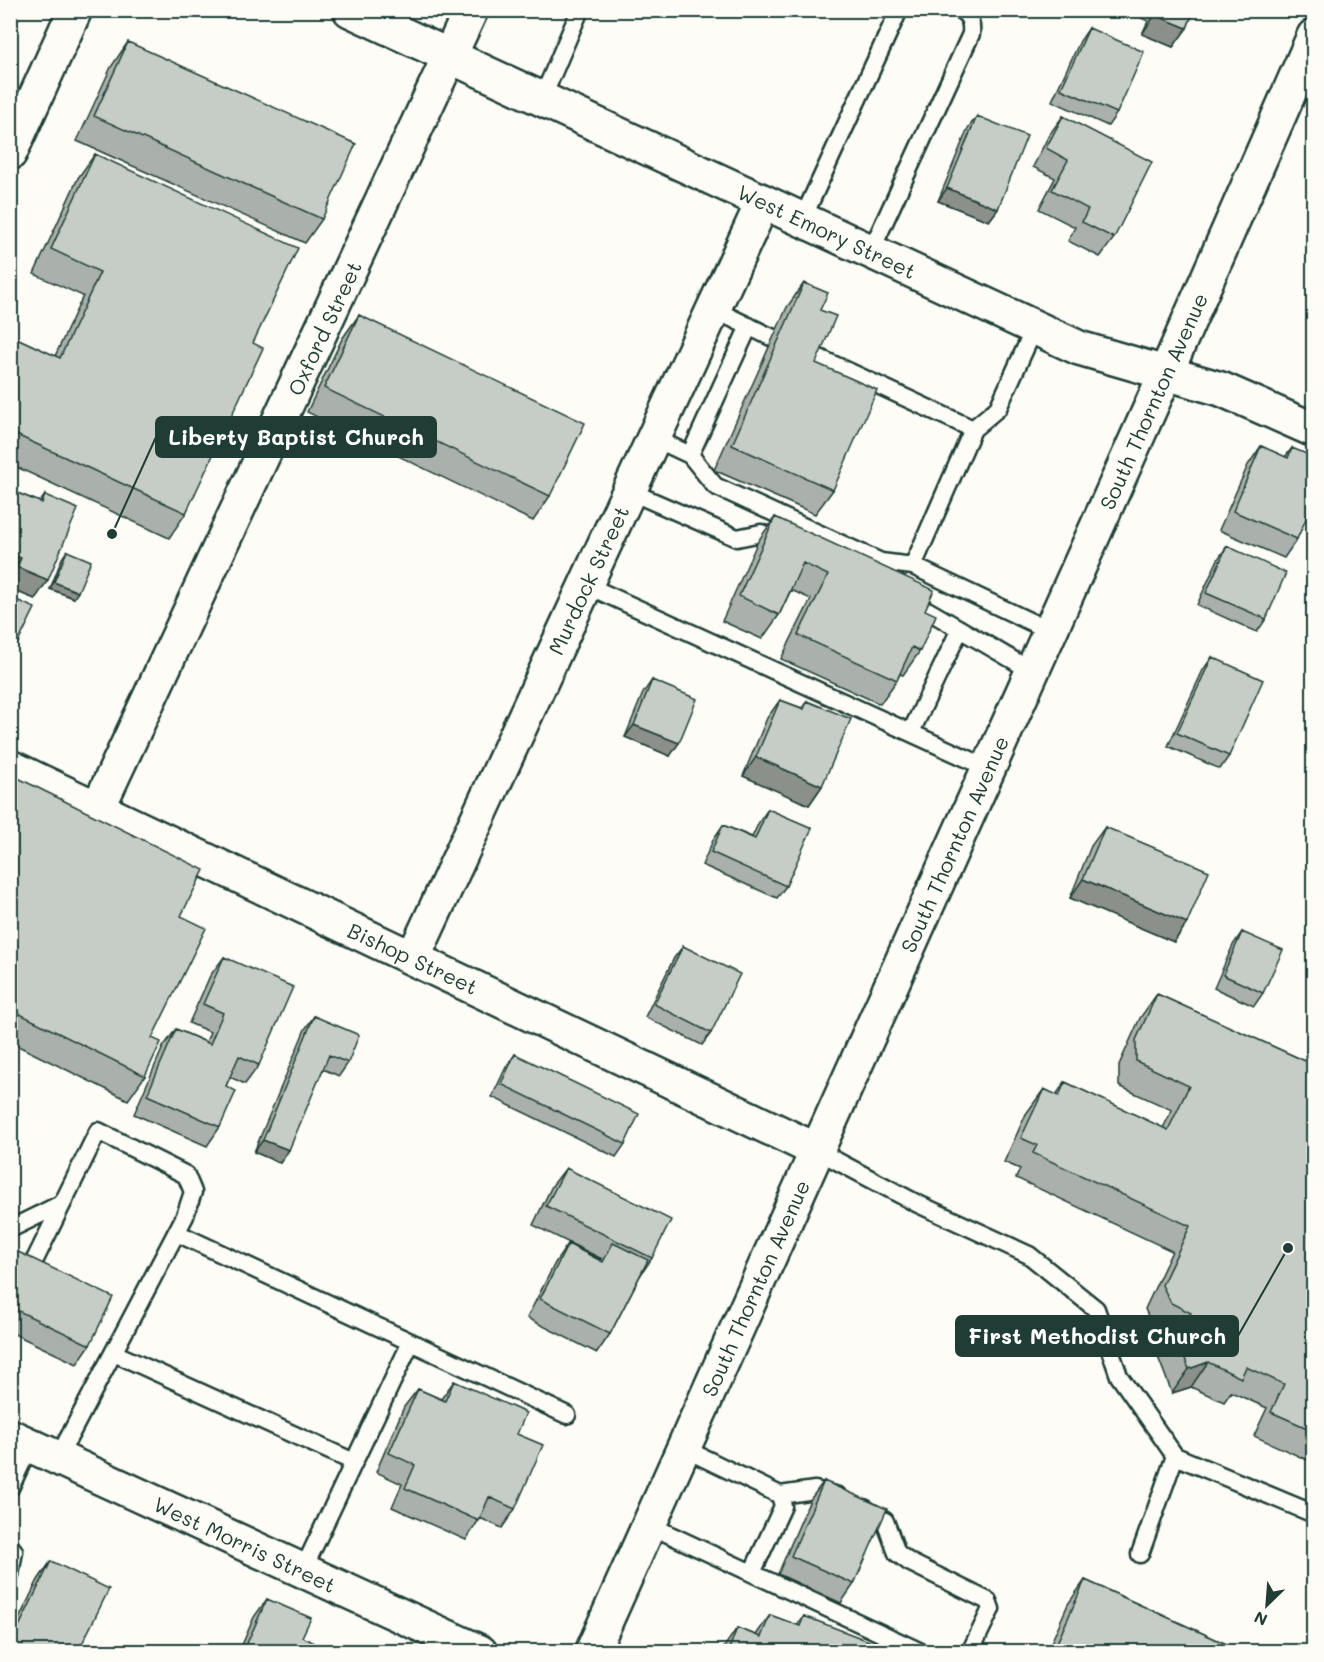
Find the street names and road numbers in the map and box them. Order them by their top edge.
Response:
street label: West Emory Street [733,178,921,284]
street label: Oxford Street [281,256,367,400]
street label: South Thornton Avenue [1093,288,1213,514]
street label: Murdock Street [542,501,634,659]
street label: South Thornton Avenue [894,731,1014,957]
street label: Bishop Street [344,916,482,1000]
street label: South Thornton Avenue [695,1175,815,1401]
street label: West Morris Street [150,1490,340,1598]

